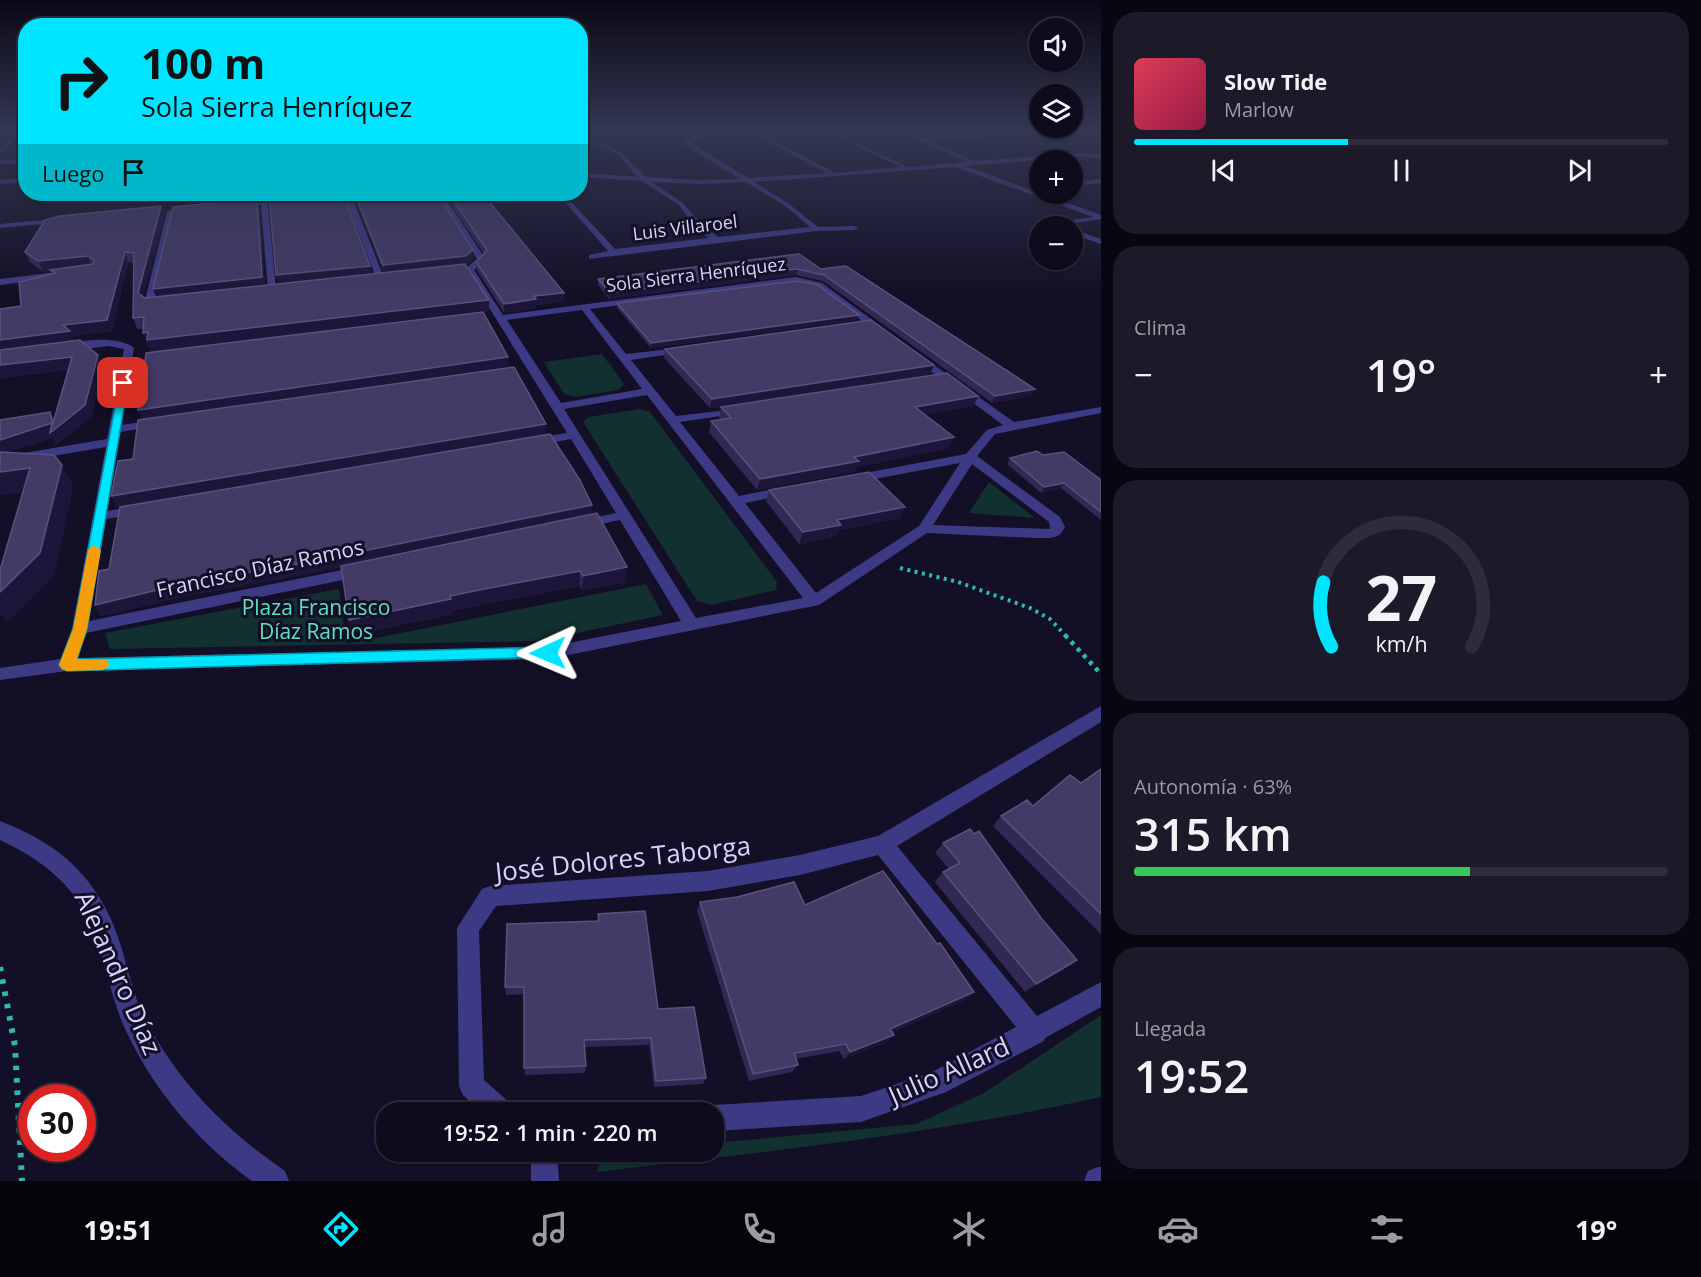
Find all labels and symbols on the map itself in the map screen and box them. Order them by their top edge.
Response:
street label: Luis Villaroel [631,209,739,245]
street label: Sola Sierra Henríquez [605,251,787,297]
pin [97,357,148,408]
street label: Francisco Díaz Ramos [153,532,366,604]
park label: Plaza Francisco Díaz Ramos [242,593,390,645]
position arrow [516,621,580,685]
street label: José Dolores Taborga [490,827,753,890]
street label: Alejandro Díaz [67,885,171,1060]
street label: Julio Allard [880,1027,1015,1114]
speed limit sign: 30 [18,1084,96,1162]

